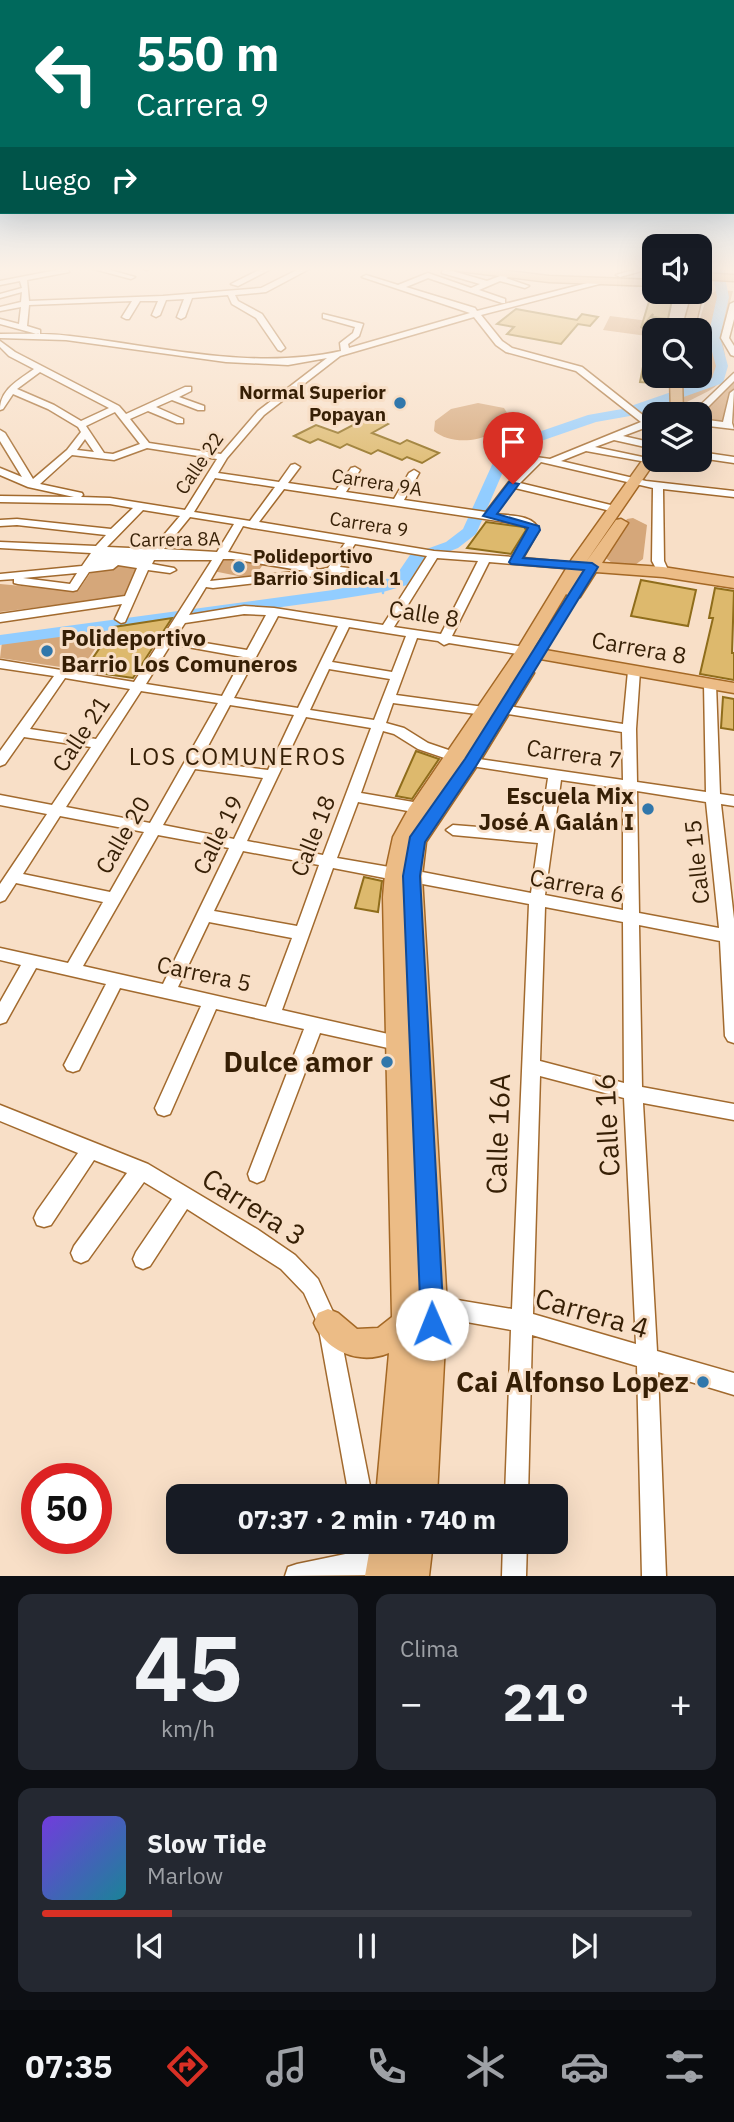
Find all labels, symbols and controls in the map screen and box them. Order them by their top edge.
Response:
text: 550 m [136,21,280,84]
icon: left [21,28,112,119]
text: Carrera 9 [136,83,269,125]
icon: right [105,161,143,199]
text: Luego [21,163,91,197]
map controls [642,234,712,472]
button: sound [642,234,712,304]
button: search [642,318,712,388]
place label: Normal Superior Popayan [239,380,386,426]
marker: Normal Superior Popayan [392,395,408,411]
button: layers [642,402,712,472]
pin [483,412,543,484]
icon: arrive [494,423,532,461]
street label: Calle 22 [170,427,228,499]
street label: Carrera 9A [330,463,424,501]
street label: Carrera 9 [328,506,410,542]
street label: Carrera 8A [129,526,221,552]
place label: Polideportivo Barrio Sindical 1 [253,544,401,590]
marker: Polideportivo Barrio Sindical 1 [231,559,247,575]
street label: Calle 8 [387,593,461,633]
place label: Polideportivo Barrio Los Comuneros [61,622,298,678]
street label: Carrera 8 [589,624,689,670]
marker: Polideportivo Barrio Los Comuneros [39,643,55,659]
street label: Calle 21 [45,690,116,777]
street label: Carrera 7 [525,731,624,775]
district label: LOS COMUNEROS [129,740,347,772]
place label: Escuela Mix José A Galán I [478,780,634,836]
street label: Calle 20 [88,790,156,879]
street label: Calle 19 [185,790,249,879]
street label: Calle 18 [283,791,341,881]
marker: Escuela Mix José A Galán I [640,801,656,817]
street label: Calle 15 [677,818,715,906]
street label: Carrera 6 [527,861,627,909]
street label: Carrera 5 [154,948,254,998]
place label: Dulce amor [224,1043,373,1080]
marker: Dulce amor [379,1054,395,1070]
street label: Calle 16A [477,1073,518,1195]
street label: Calle 16 [585,1073,628,1177]
street label: Carrera 3 [195,1159,313,1254]
street label: Carrera 4 [531,1279,653,1346]
position arrow [395,1287,469,1361]
place label: Cai Alfonso Lopez [456,1363,689,1400]
marker: Cai Alfonso Lopez [695,1374,711,1390]
speed limit sign: 50 [21,1463,112,1554]
text: 07:37 · 2 min · 740 m [238,1502,496,1536]
text: 45 [133,1608,243,1726]
text: Clima [400,1633,459,1663]
text: 21° [503,1668,589,1735]
text: − [400,1678,423,1727]
text: + [669,1678,692,1727]
text: km/h [161,1713,215,1743]
text: Slow Tide [147,1826,267,1860]
text: Marlow [147,1860,223,1890]
icon: previous [131,1927,169,1965]
icon: pause [348,1927,386,1965]
icon: next [565,1927,603,1965]
icon: directions [163,2042,212,2091]
icon: music [262,2042,311,2091]
icon: phone [362,2042,411,2091]
icon: climate [461,2042,510,2091]
icon: car [560,2042,609,2091]
icon: filters [660,2042,709,2091]
text: 07:35 [25,2045,113,2087]

